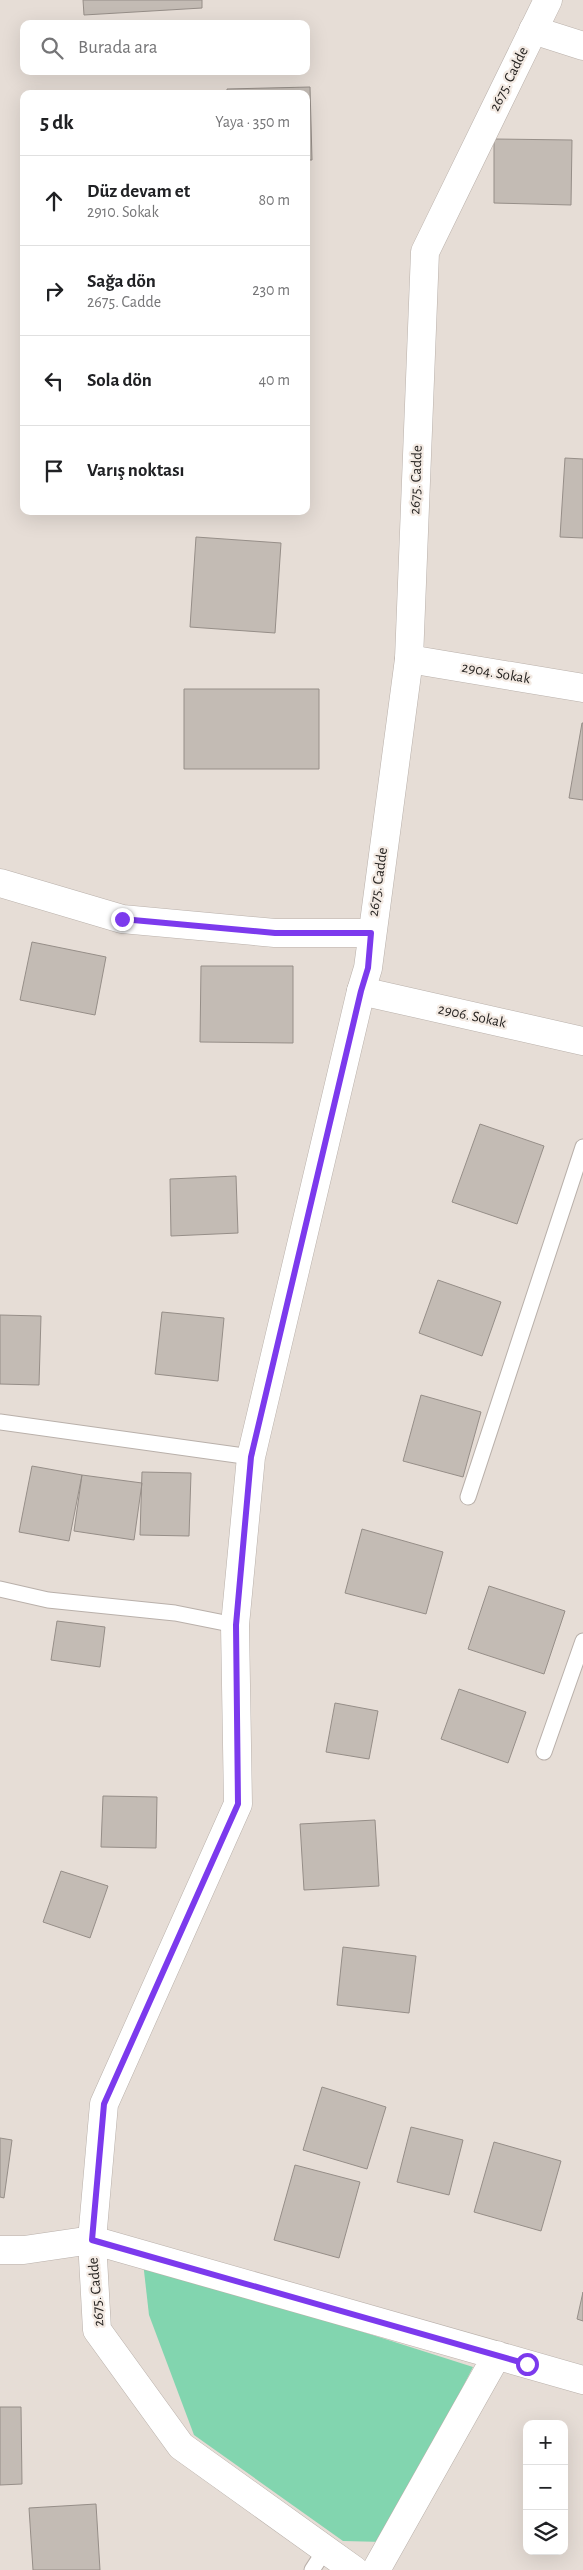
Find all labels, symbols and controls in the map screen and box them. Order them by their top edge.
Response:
search box [20,20,310,75]
icon: search [38,34,66,62]
text: Burada ara [78,38,157,57]
street label: 2675. Cadde [487,44,531,114]
text: 5 dk [40,112,74,133]
text: Yaya · 350 m [215,114,290,130]
text: Düz devam et [87,182,190,201]
icon: ahead [40,187,68,215]
text: 80 m [259,192,290,208]
text: 2910. Sokak [87,204,159,220]
text: Sağa dön [87,272,156,291]
icon: right [40,277,68,305]
text: 230 m [252,282,290,298]
text: 2675. Cadde [87,294,161,310]
icon: left [40,367,68,395]
text: Sola dön [87,371,152,390]
text: 40 m [258,372,290,388]
street label: 2675. Cadde [407,445,425,515]
icon: arrive [40,457,68,485]
text: Varış noktası [87,461,185,480]
street label: 2904. Sokak [461,660,532,686]
street label: 2675. Cadde [366,846,390,917]
route end [111,908,134,931]
street label: 2906. Sokak [437,1001,508,1031]
street label: 2675. Cadde [85,2257,106,2327]
route start [516,2353,539,2376]
map controls [523,2420,568,2555]
button: + [523,2420,568,2465]
button: − [523,2465,568,2510]
button: layers [523,2510,568,2555]

